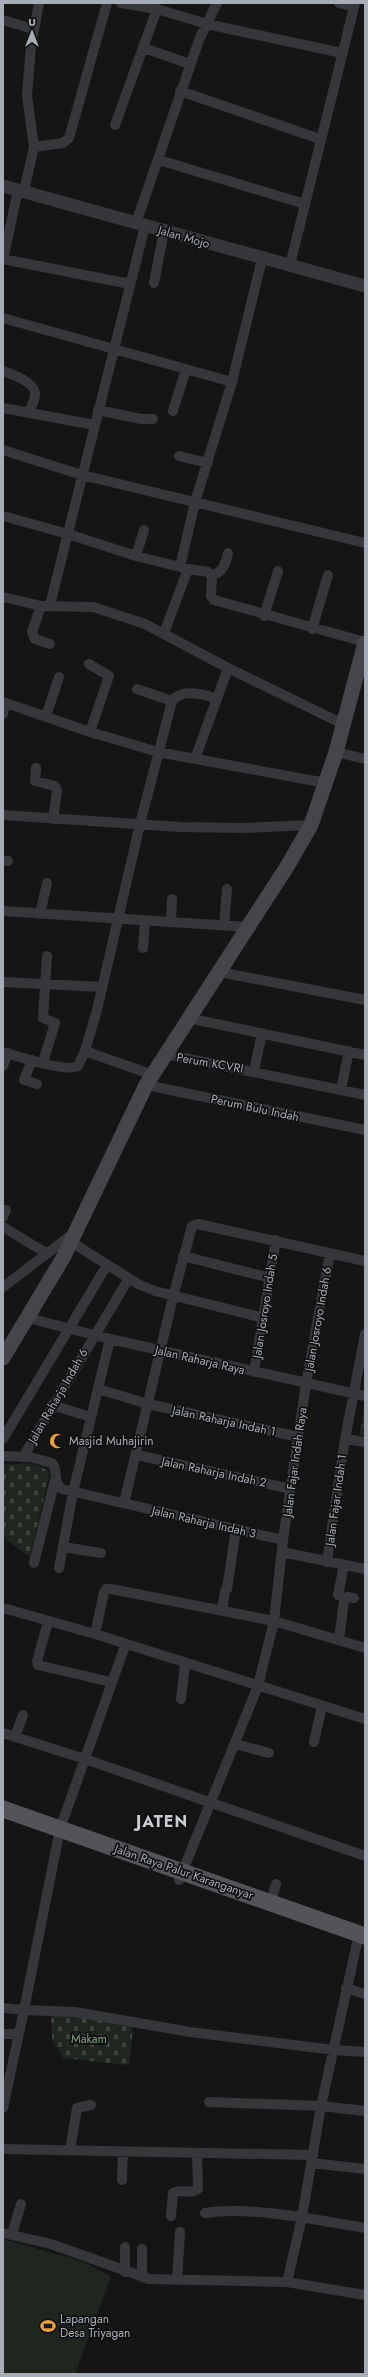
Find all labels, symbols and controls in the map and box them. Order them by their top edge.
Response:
north arrow [12,12,52,52]
text: U [28,14,36,30]
street label: Jalan Mojo [154,221,212,253]
street label: Perum KCVRI [175,1048,245,1078]
street label: Perum Bulu Indah [209,1090,301,1126]
street label: Jalan Josroyo Indah 5 [248,1252,282,1361]
street label: Jalan Josroyo Indah 6 [300,1265,336,1375]
street label: Jalan Raharja Raya [151,1340,247,1379]
street label: Jalan Raharja Indah 6 [23,1345,93,1448]
street label: Jalan Raharja Indah 1 [169,1401,277,1441]
street label: Jalan Fajar Indah Raya [278,1406,312,1520]
mosque icon: Masjid Muhajirin [48,1432,66,1450]
place label: Masjid Muhajirin [69,1432,154,1450]
street label: Jalan Raharja Indah 2 [158,1452,268,1492]
street label: Jalan Fajar Indah 1 [320,1453,351,1549]
street label: Jalan Raharja Indah 3 [148,1501,258,1543]
district label: JATEN [133,1810,188,1833]
street label: Jalan Raya Palur Karanganyar [110,1839,257,1905]
park label: Makam [71,2030,107,2048]
place label: Lapangan Desa Triyagan [60,2310,130,2342]
sports icon: Lapangan Desa Triyagan [39,2317,57,2335]

